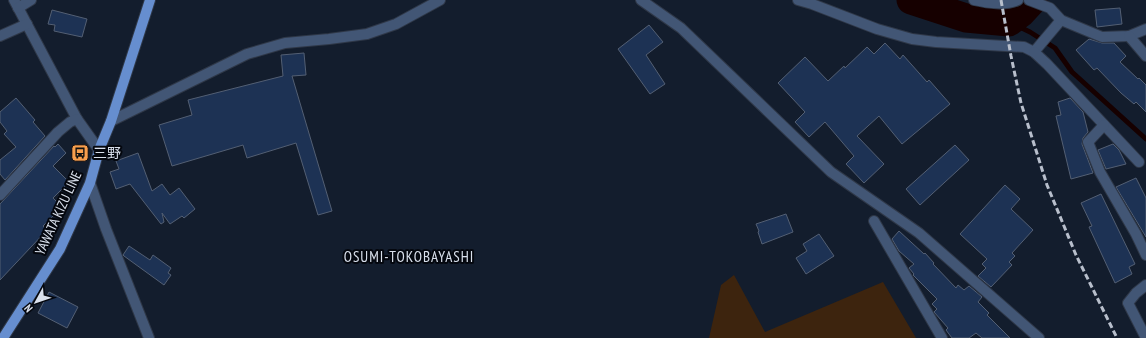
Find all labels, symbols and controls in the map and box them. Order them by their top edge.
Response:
bus stop icon: 三野 [70,143,90,163]
place label: 三野 [93,144,121,162]
street label: YAWATA KIZU LINE [31,168,85,258]
district label: OSUMI-TOKOBAYASHI [344,247,474,266]
north arrow [16,282,56,322]
text: N [21,302,36,315]

